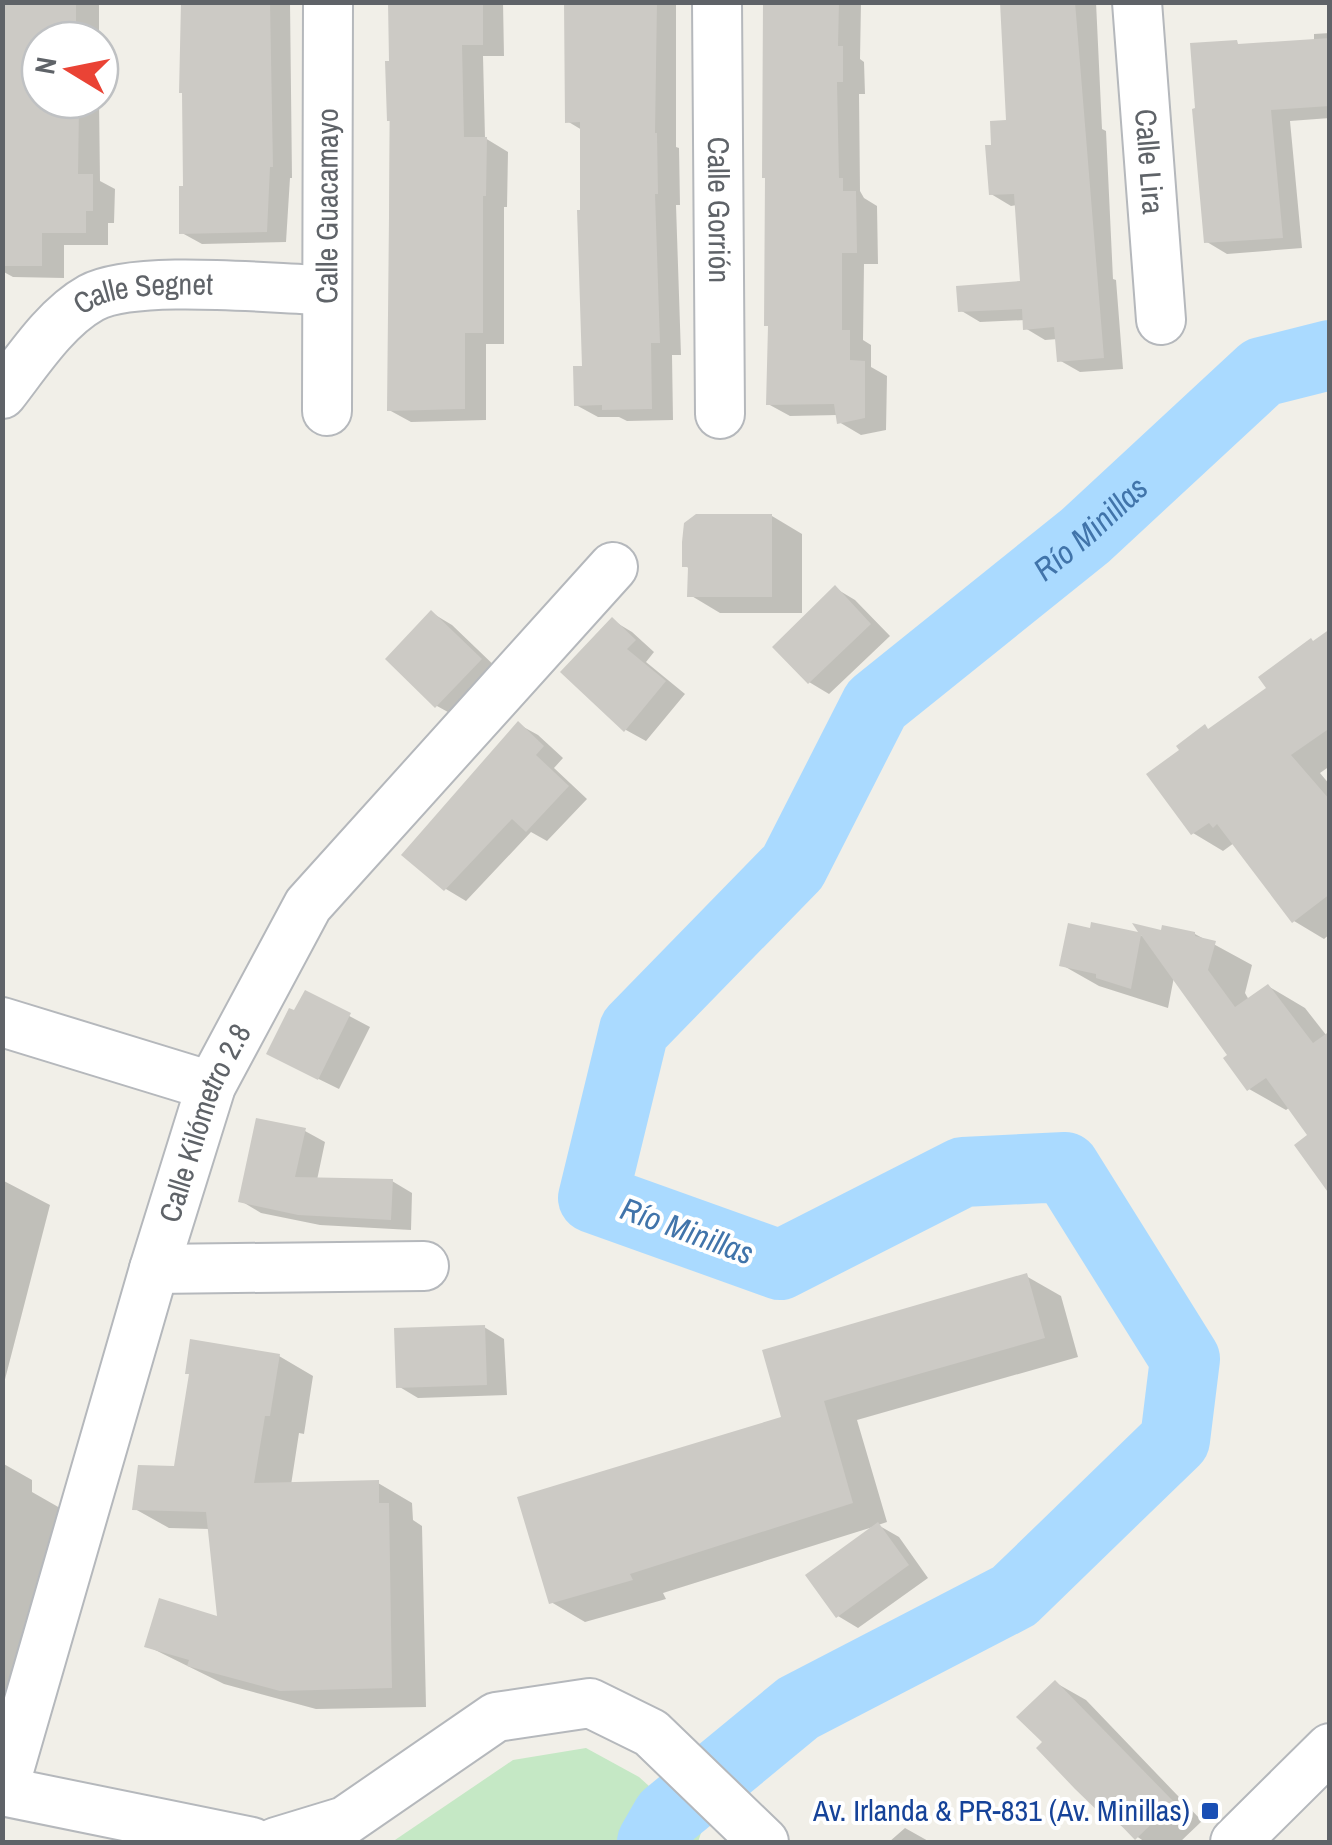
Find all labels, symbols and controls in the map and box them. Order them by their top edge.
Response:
north arrow [20,20,120,120]
text: N [25,54,66,77]
street label: Calle Lira [1126,107,1174,216]
street label: Calle Guacamayo [306,108,347,304]
street label: Calle Gorrión [699,137,740,283]
street label: Calle Segnet [65,263,214,323]
water label: Río Minillas [1024,467,1157,590]
street label: Calle Kilómetro 2.8 [149,1017,260,1227]
water label: Río Minillas [615,1187,760,1274]
place label: Av. Irlanda & PR-831 (Av. Minillas) [812,1790,1190,1830]
marker: Av. Irlanda & PR-831 (Av. Minillas) [1199,1800,1221,1822]

